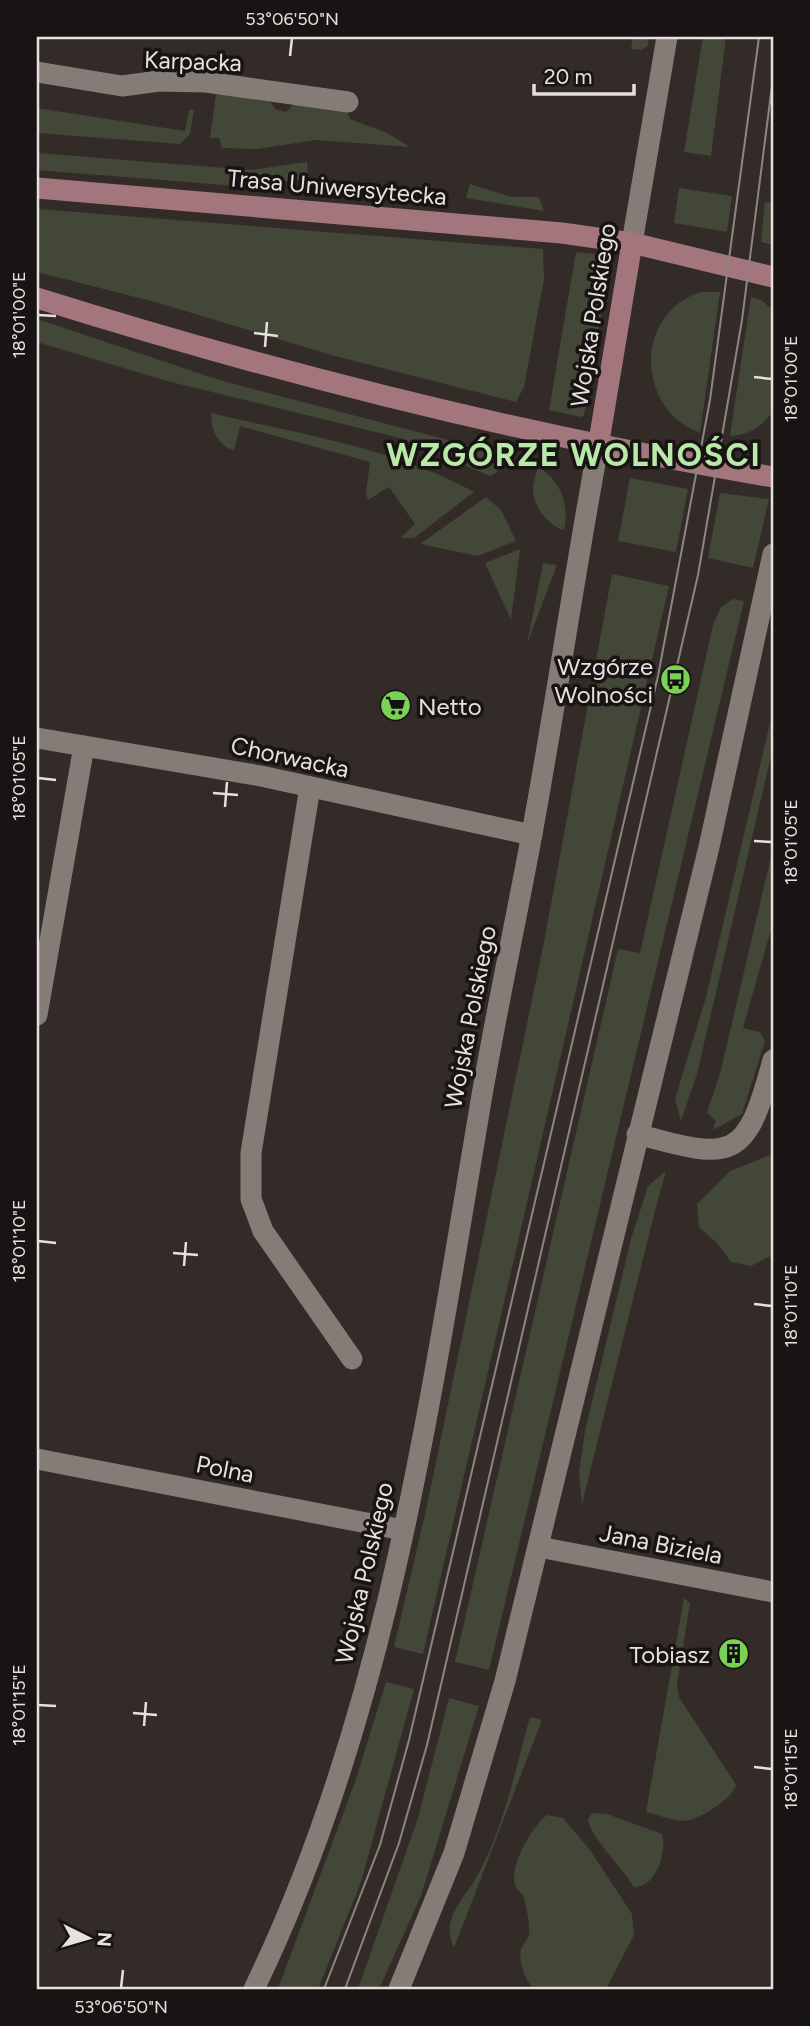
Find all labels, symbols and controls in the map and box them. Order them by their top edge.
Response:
text: 53°06'50"N [245,8,339,30]
street label: Karpacka [144,45,242,77]
scale bar [534,52,633,96]
text: 20 m [544,64,592,89]
street label: Trasa Uniwersytecka [226,163,448,211]
street label: Wojska Polskiego [564,221,622,409]
text: 18°01'00"E [8,271,30,359]
text: 18°01'00"E [780,335,802,423]
district label: WZGÓRZE WOLNOŚCI [386,436,762,474]
place label: Wzgórze Wolności [555,652,653,709]
bus stop icon: Wzgórze Wolności [659,663,693,697]
supermarket icon: Netto [378,689,412,723]
place label: Netto [418,692,482,721]
street label: Chorwacka [228,730,352,784]
text: 18°01'05"E [8,735,30,821]
text: 18°01'05"E [780,799,802,885]
street label: Wojska Polskiego [438,923,502,1111]
text: 18°01'10"E [8,1199,30,1283]
text: 18°01'10"E [780,1264,802,1348]
street label: Polna [194,1449,256,1489]
street label: Wojska Polskiego [329,1479,399,1667]
street label: Jana Biziela [597,1518,725,1570]
building icon: Tobiasz [716,1637,750,1671]
place label: Tobiasz [629,1640,710,1669]
text: 18°01'15"E [8,1664,30,1746]
text: 18°01'15"E [780,1728,802,1810]
north arrow [52,1904,122,1974]
text: N [92,1931,117,1948]
text: 53°06'50"N [74,1996,168,2018]

